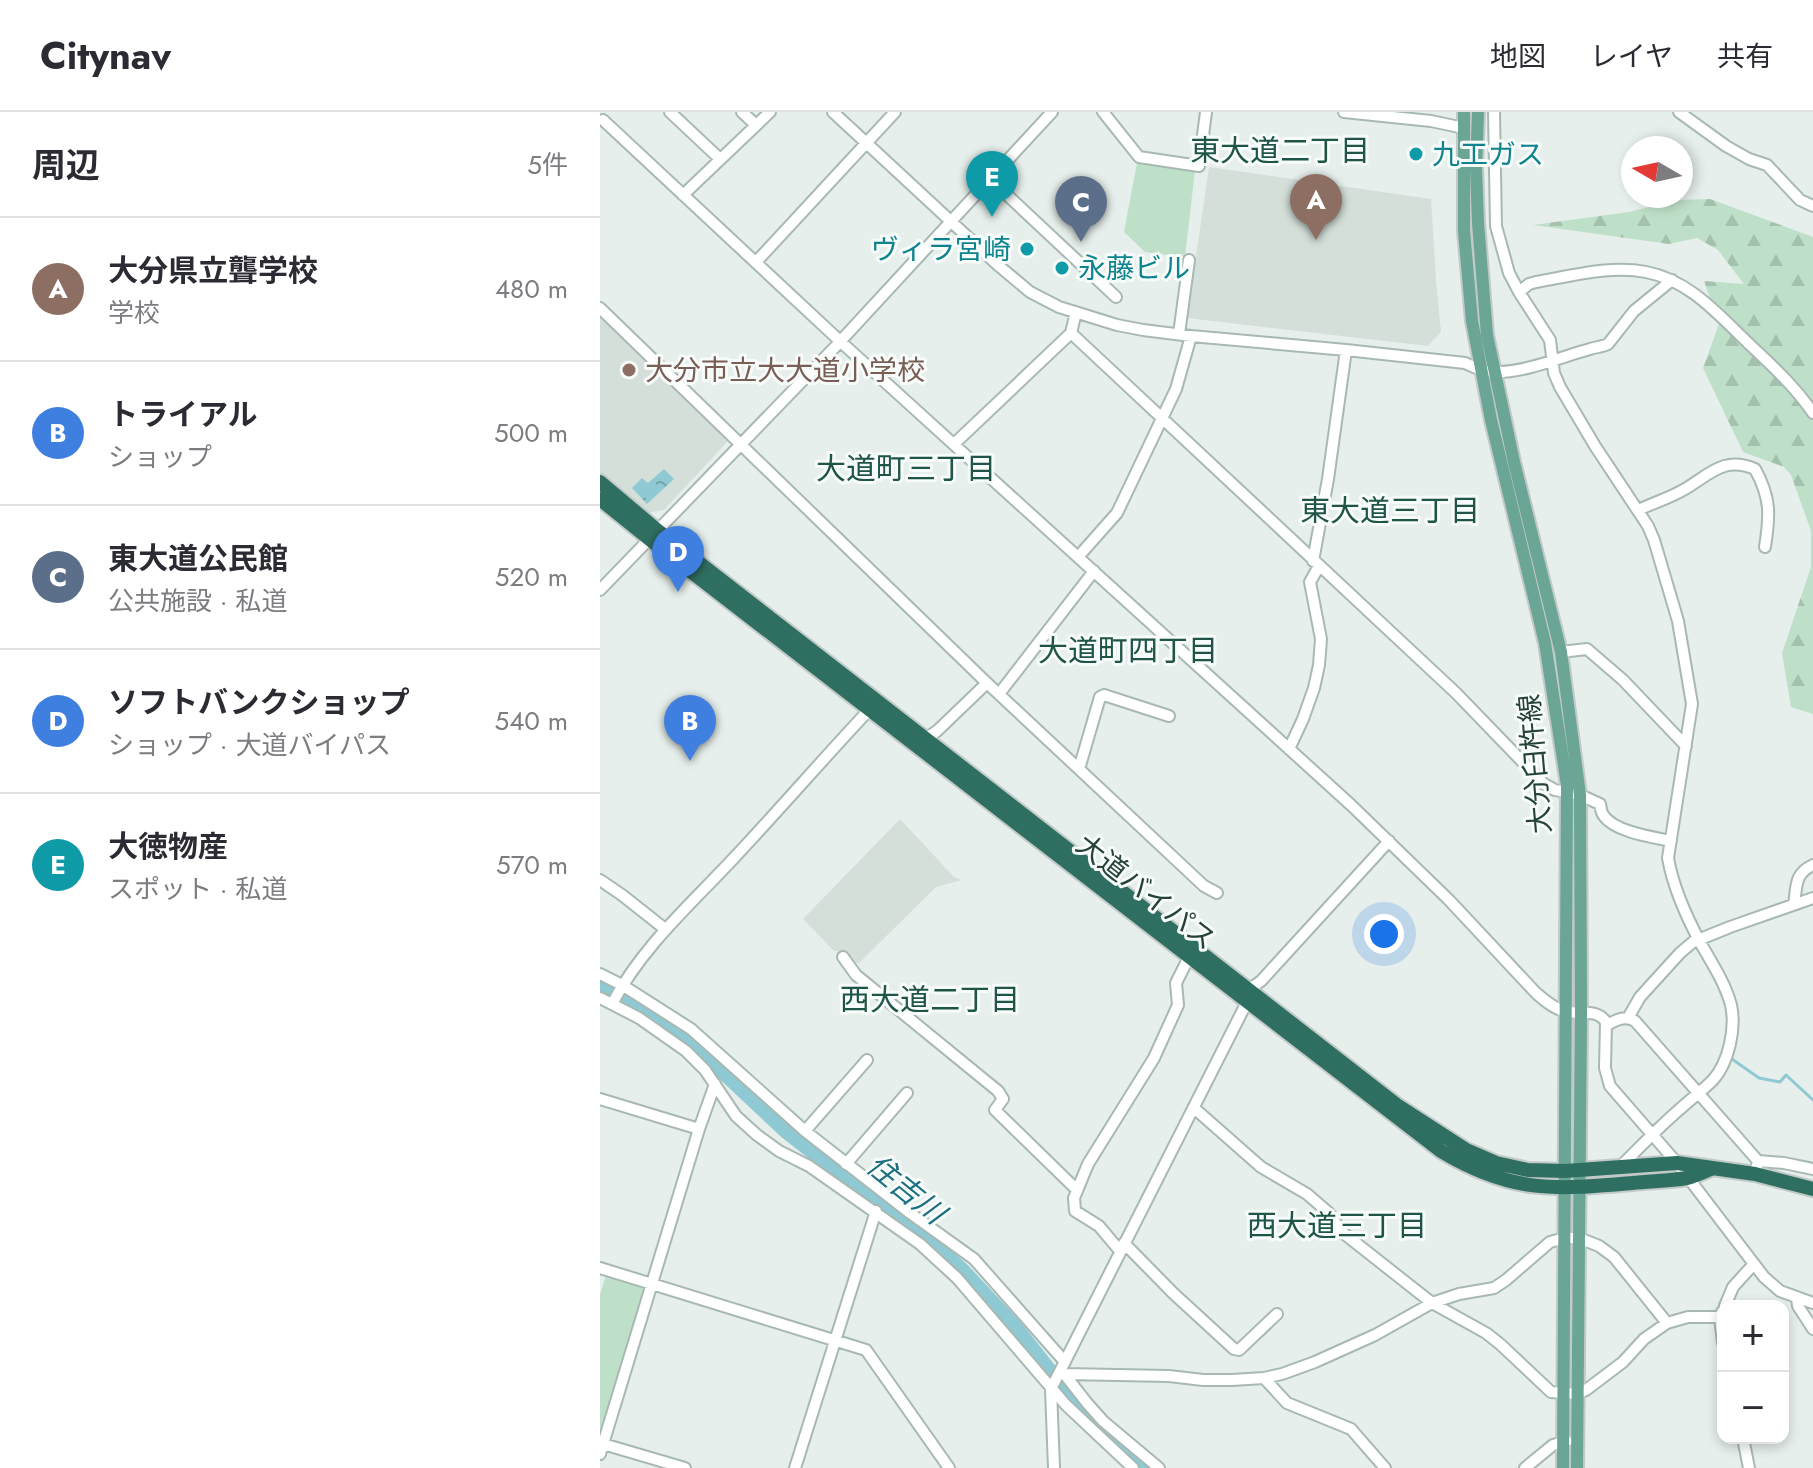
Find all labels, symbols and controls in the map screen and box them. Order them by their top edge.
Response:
text: Citynav [40,28,171,83]
text: 地図 [1490,36,1546,77]
text: レイヤ [1590,36,1673,77]
text: 共有 [1717,36,1773,77]
district label: 東大道二丁目 [1190,129,1370,172]
place label: 九工ガス [1432,134,1544,175]
north arrow [1621,136,1693,208]
text: 周辺 [32,141,100,190]
marker: 九工ガス [1407,145,1425,163]
text: 5件 [527,146,568,184]
pin: E [966,151,1018,217]
pin: A [1290,174,1342,240]
pin: C [1055,176,1107,242]
place label: ヴィラ宮崎 [871,229,1011,270]
marker: ヴィラ宮崎 [1018,240,1036,258]
place label: 永藤ビル [1078,248,1190,289]
text: 大分県立聾学校 [108,249,318,292]
marker: 永藤ビル [1053,259,1071,277]
text: A [48,270,68,308]
text: 480 m [495,270,568,308]
text: 学校 [108,294,160,332]
place label: 大分市立大大道小学校 [645,350,925,391]
marker: 大分市立大大道小学校 [620,361,638,379]
text: トライアル [108,393,258,436]
text: B [49,414,67,452]
text: 500 m [494,414,568,452]
text: ショップ [108,438,212,476]
district label: 大道町三丁目 [816,447,996,490]
district label: 東大道三丁目 [1300,489,1480,532]
pin: D [652,526,704,592]
text: 東大道公民館 [108,537,288,580]
text: C [49,558,67,596]
text: 520 m [495,558,568,596]
text: 公共施設 · 私道 [108,582,287,620]
district label: 大道町四丁目 [1038,629,1218,672]
text: ソフトバンクショップ [108,681,410,724]
street label: 大分臼杵線 [1508,692,1562,836]
pin: B [664,695,716,761]
text: D [48,702,68,740]
text: 540 m [494,702,568,740]
text: ショップ · 大道バイパス [108,726,391,764]
street label: 大道バイパス [1067,824,1225,960]
text: 大徳物産 [108,825,228,868]
text: E [50,846,66,884]
text: 570 m [496,846,568,884]
text: スポット · 私道 [108,870,287,908]
your location [1364,914,1404,954]
district label: 西大道二丁目 [840,978,1020,1021]
water label: 住吉川 [857,1144,957,1236]
district label: 西大道三丁目 [1247,1204,1427,1247]
map controls [1717,1300,1789,1444]
button: + [1717,1300,1789,1372]
button: − [1717,1372,1789,1444]

